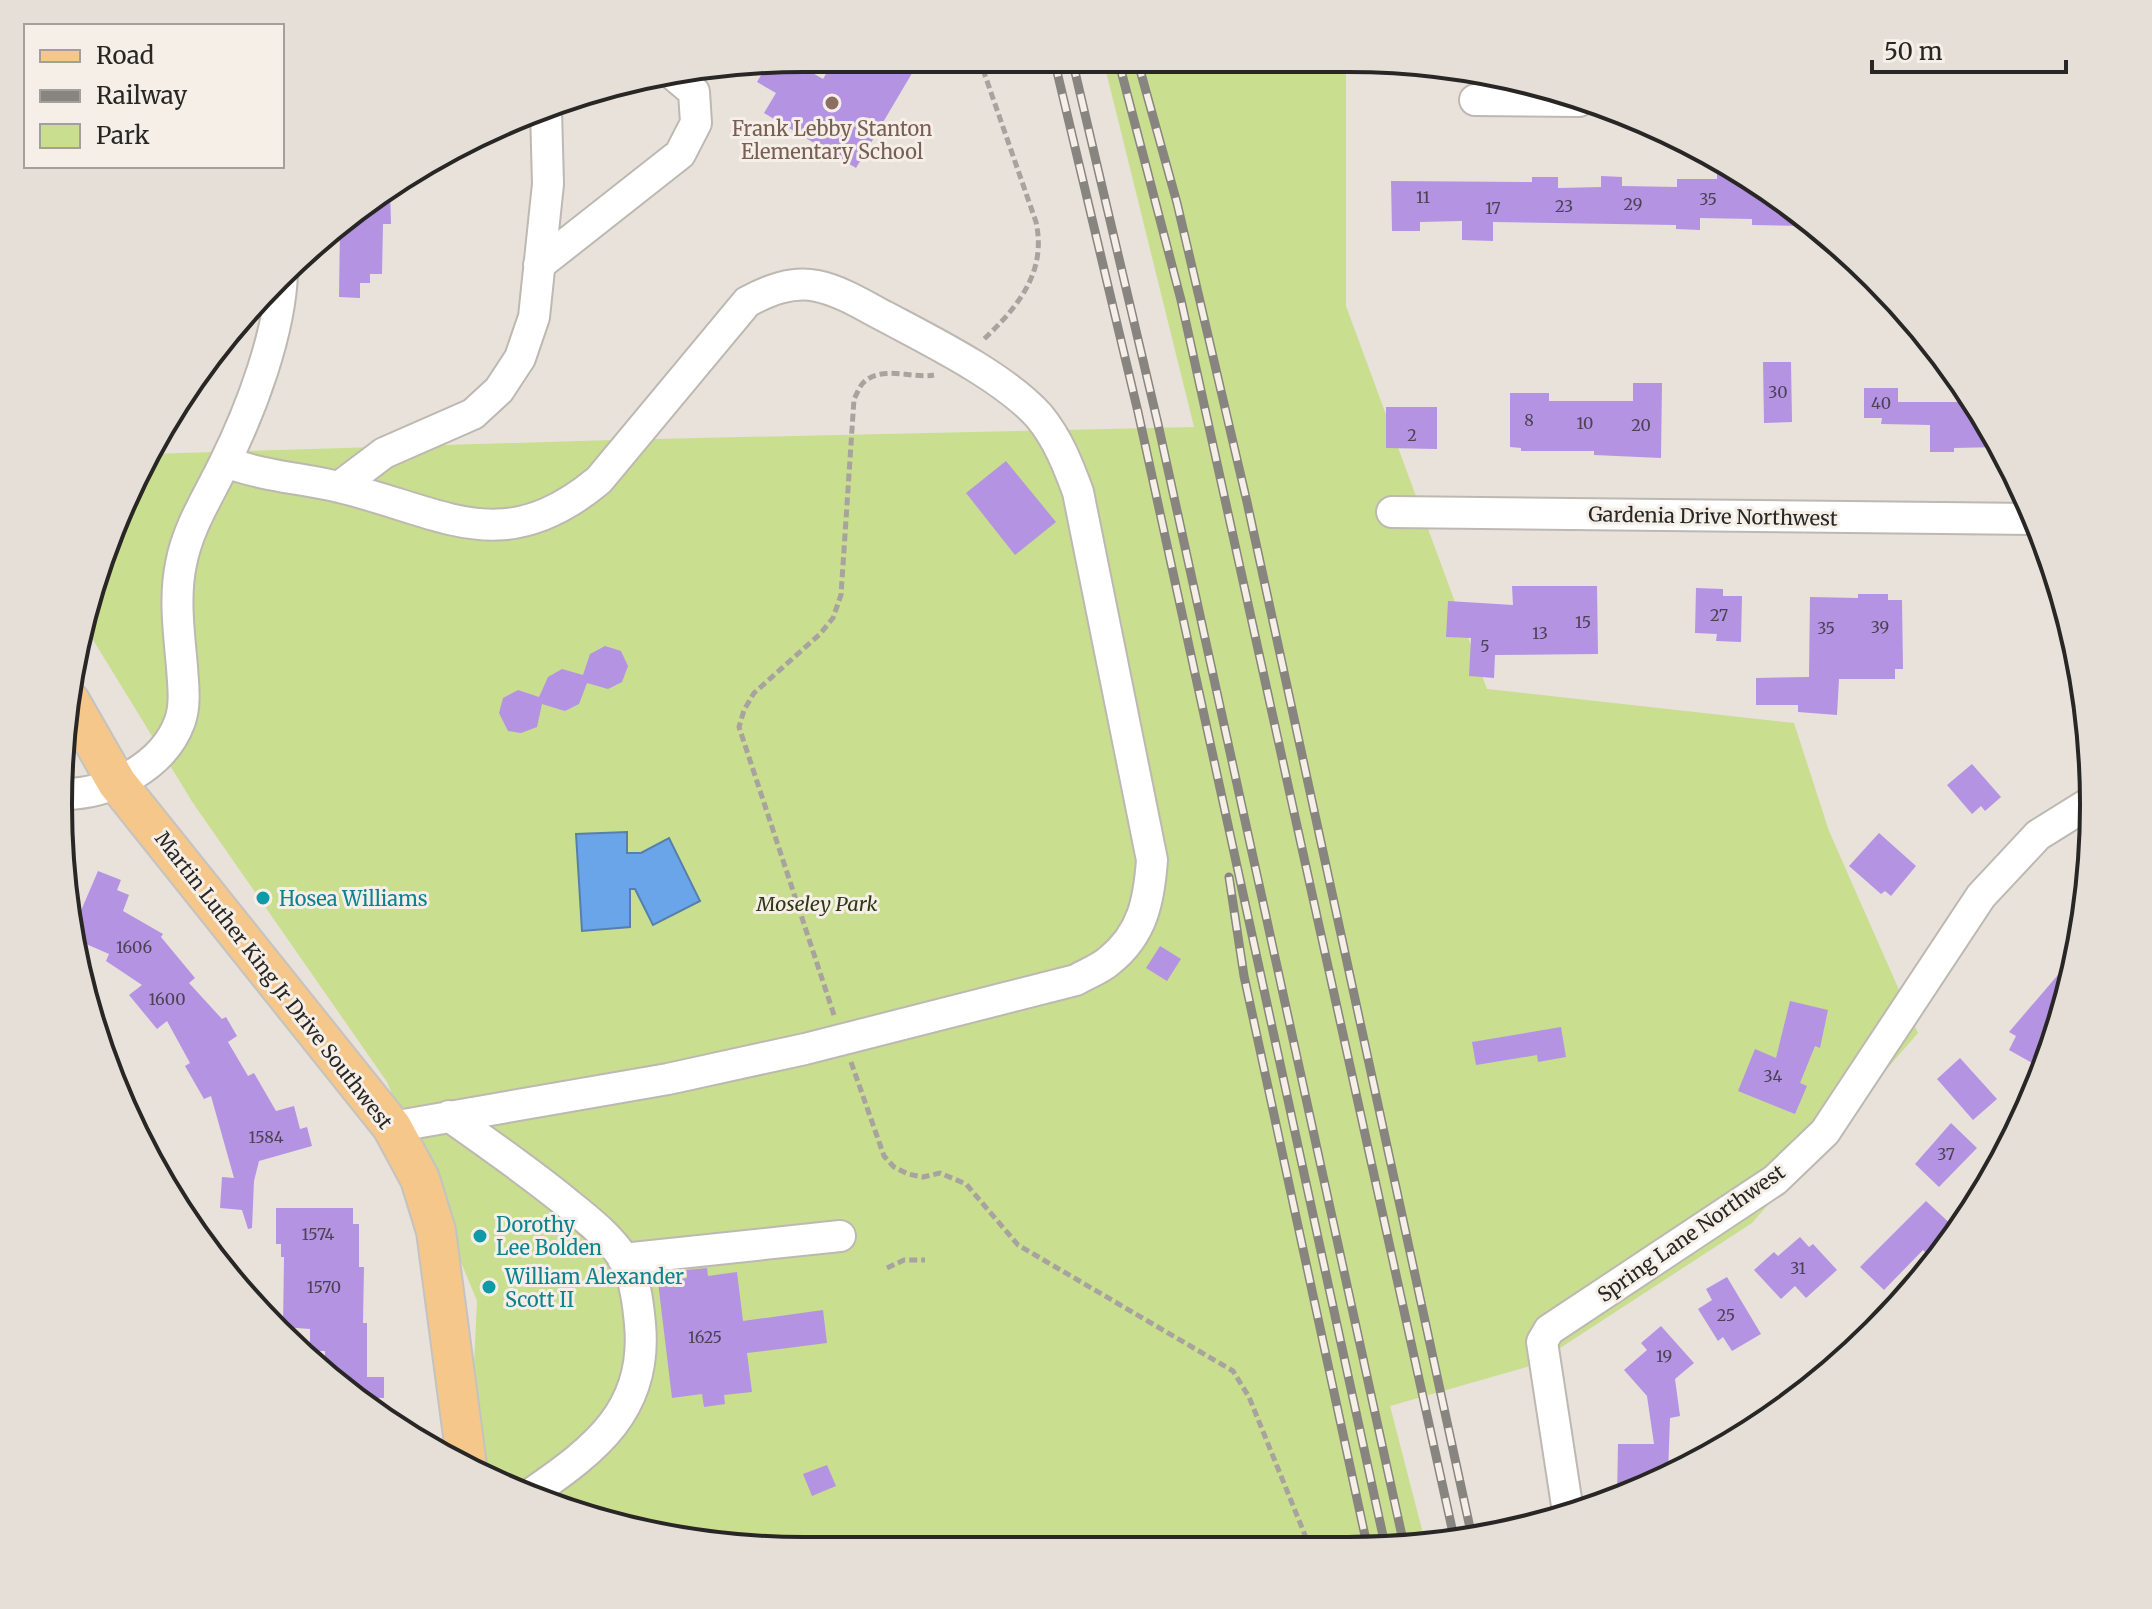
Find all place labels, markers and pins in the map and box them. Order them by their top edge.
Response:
marker: Frank Lebby Stanton Elementary School [823,94,841,112]
place label: Frank Lebby Stanton Elementary School [732,116,932,164]
place label: Hosea Williams [279,886,428,911]
marker: Hosea Williams [254,889,272,907]
place label: Dorothy Lee Bolden [496,1212,602,1260]
marker: Dorothy Lee Bolden [471,1227,489,1245]
place label: William Alexander Scott II [504,1264,684,1312]
marker: William Alexander Scott II [480,1278,498,1296]

